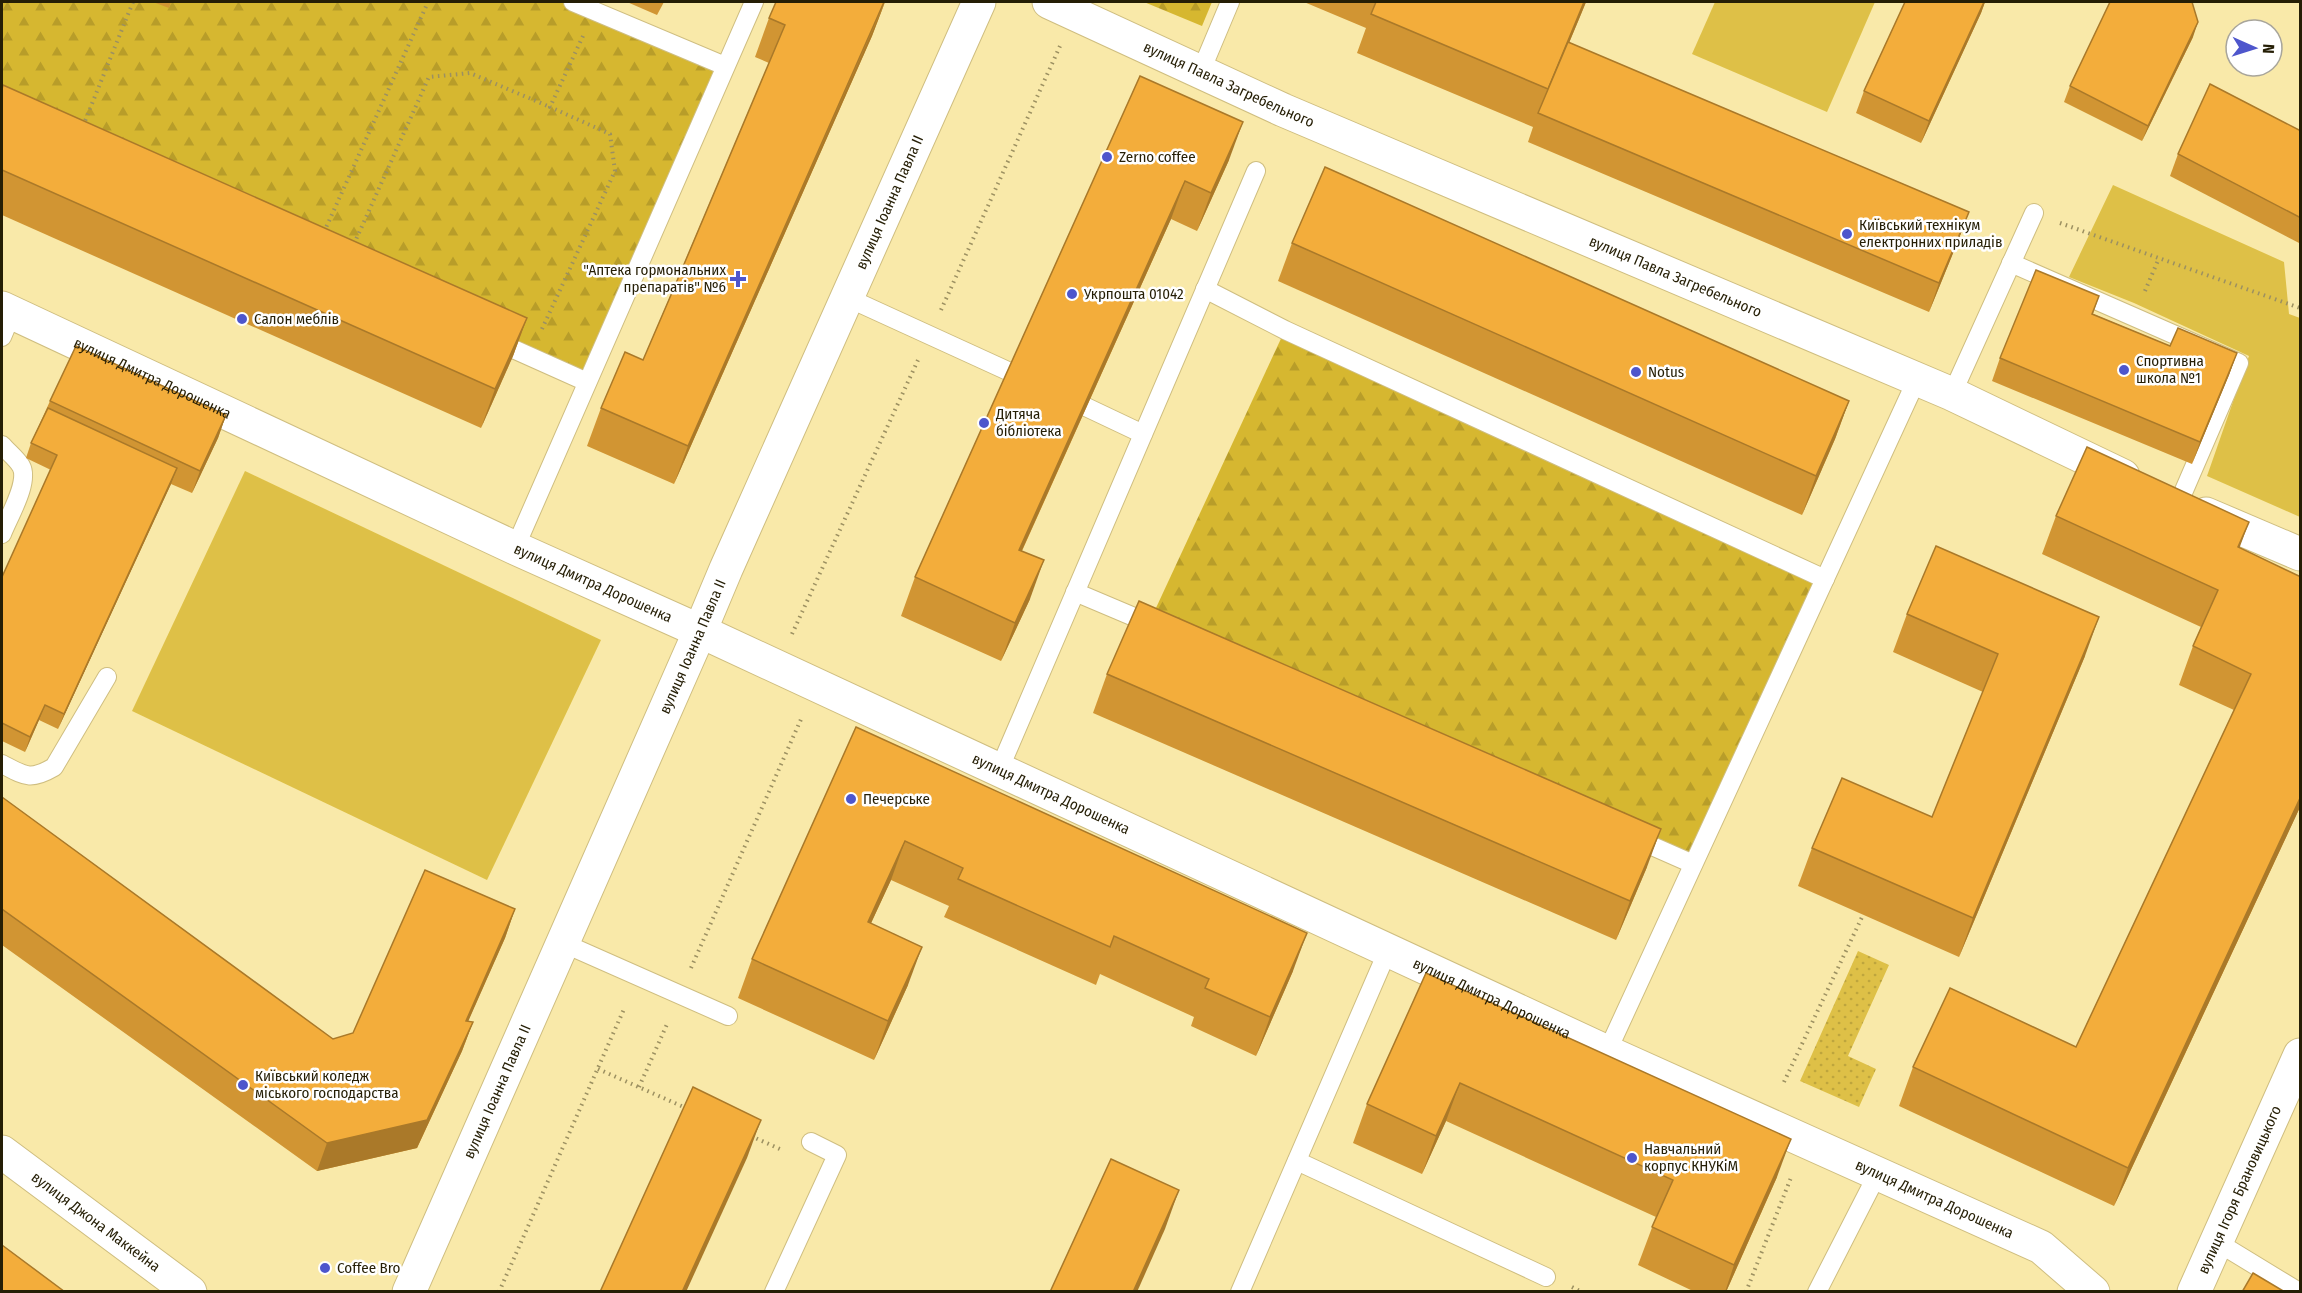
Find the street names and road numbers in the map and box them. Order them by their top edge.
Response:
street label: вулиця Павла Загребельного [1141,38,1317,131]
street label: вулиця Іоанна Павла II [852,132,927,272]
street label: вулиця Павла Загребельного [1586,232,1764,321]
street label: вулиця Дмитра Дорошенка [71,334,234,423]
street label: вулиця Дмитра Дорошенка [511,540,675,626]
street label: вулиця Іоанна Павла II [656,577,730,717]
street label: вулиця Дмитра Дорошенка [969,750,1132,838]
street label: вулиця Дмитра Дорошенка [1410,954,1573,1043]
street label: вулиця Іоанна Павла II [460,1022,535,1161]
street label: вулиця Ігоря Брановицького [2194,1103,2285,1277]
street label: вулиця Дмитра Дорошенка [1853,1156,2016,1242]
street label: вулиця Джона Маккейна [28,1168,164,1276]

